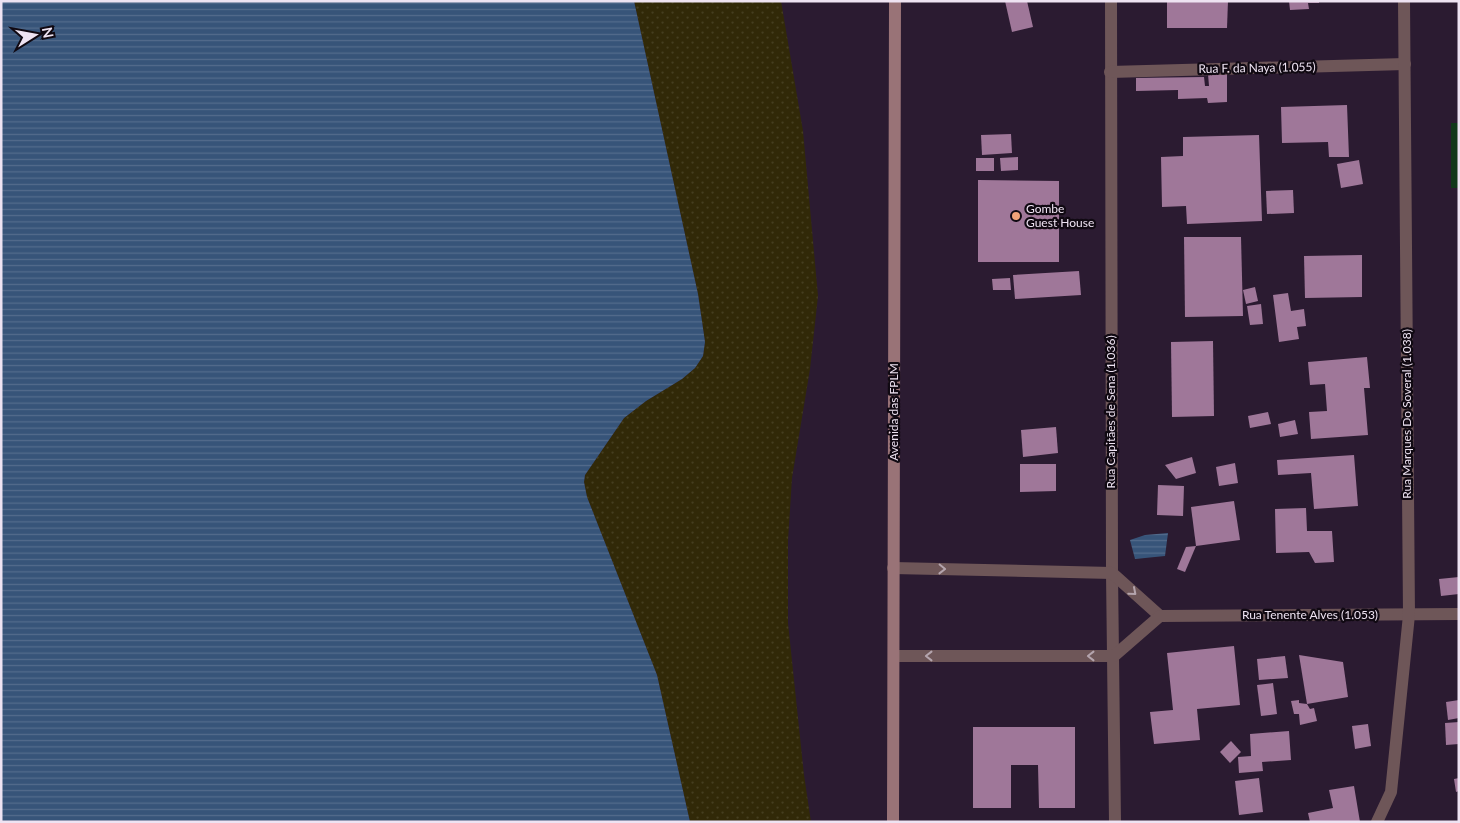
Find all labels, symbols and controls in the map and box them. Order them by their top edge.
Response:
north arrow [10,10,60,60]
text: N [39,26,58,39]
street label: Rua F. da Naya (1.055) [1198,59,1316,76]
place label: Gombe Guest House [1026,201,1094,230]
marker: Gombe Guest House [1010,210,1022,222]
street label: Rua Marques Do Soveral (1.038) [1399,329,1414,499]
street label: Rua Capitães de Sena (1.036) [1103,335,1118,489]
street label: Avenida das FPLM [886,363,901,461]
one-way arrow [938,564,946,574]
one-way arrow [1127,586,1136,595]
street label: Rua Tenente Alves (1.053) [1242,607,1378,622]
one-way arrow [925,651,932,661]
one-way arrow [1087,651,1095,661]

